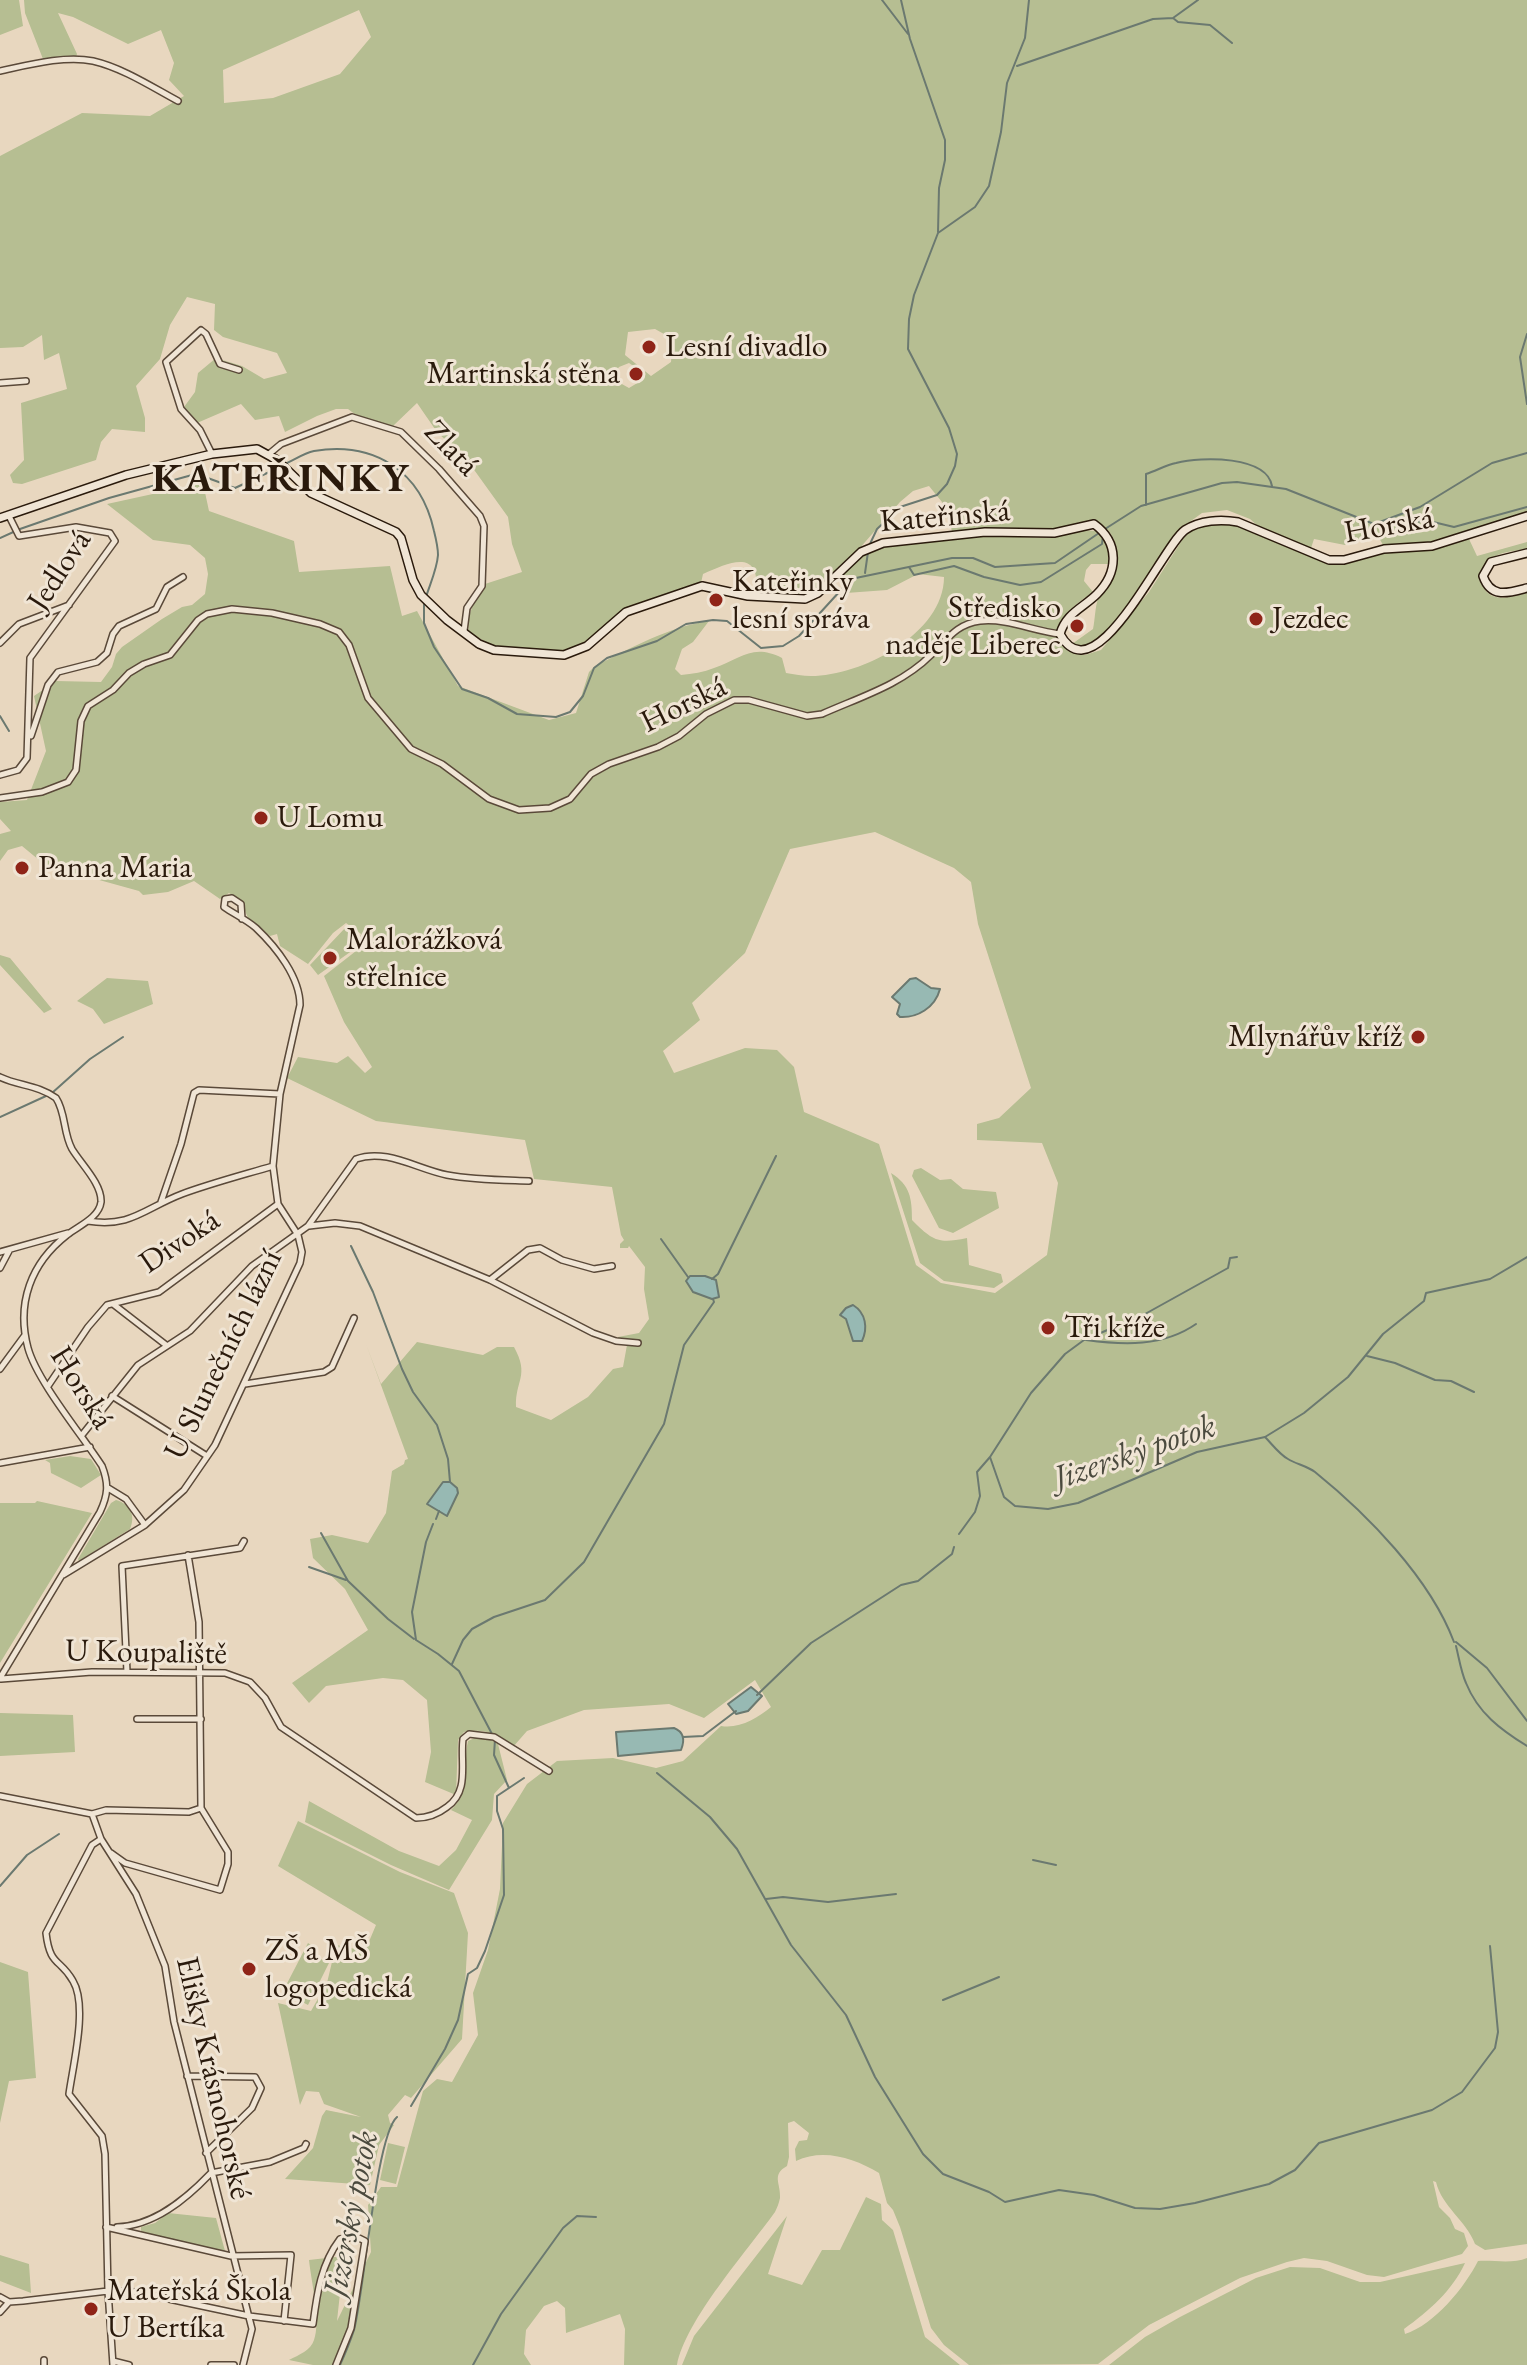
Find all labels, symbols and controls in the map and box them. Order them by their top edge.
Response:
place label: Lesní divadlo [665,328,828,366]
marker: Lesní divadlo [640,338,658,356]
place label: Martinská stěna [427,355,620,393]
marker: Martinská stěna [627,365,645,383]
street label: Zlatá [415,413,487,485]
district label: KATEŘINKY [152,456,410,504]
street label: Kateřinská [878,492,1012,542]
street label: Horská [1341,499,1437,553]
street label: Jedlová [20,523,100,619]
place label: Kateřinky lesní správa [732,563,870,638]
place label: Středisko naděje Liberec [885,589,1061,664]
marker: Kateřinky lesní správa [707,591,725,609]
place label: Jezdec [1272,600,1349,638]
marker: Jezdec [1247,610,1265,628]
marker: Středisko naděje Liberec [1068,617,1086,635]
street label: Horská [635,668,733,742]
place label: U Lomu [277,799,383,837]
marker: U Lomu [252,809,270,827]
place label: Panna Maria [38,849,192,887]
marker: Panna Maria [13,859,31,877]
place label: Malorážková střelnice [346,921,502,996]
marker: Malorážková střelnice [321,949,339,967]
place label: Mlynářův kříž [1228,1018,1402,1056]
marker: Mlynářův kříž [1409,1028,1427,1046]
street label: Divoká [133,1201,227,1283]
street label: U Slunečních lázní [157,1244,291,1466]
place label: Tři kříže [1064,1309,1165,1347]
marker: Tři kříže [1039,1319,1057,1337]
street label: Horská [41,1339,121,1437]
water label: Jizerský potok [1049,1406,1221,1500]
street label: U Koupaliště [65,1632,227,1674]
place label: ZŠ a MŠ logopedická [265,1932,412,2007]
street label: Elišky Krásnohorské [166,1953,260,2203]
marker: ZŠ a MŠ logopedická [240,1960,258,1978]
water label: Jizerský potok [316,2128,388,2300]
place label: Mateřská Škola U Bertíka [107,2272,291,2347]
marker: Mateřská Škola U Bertíka [82,2300,100,2318]

